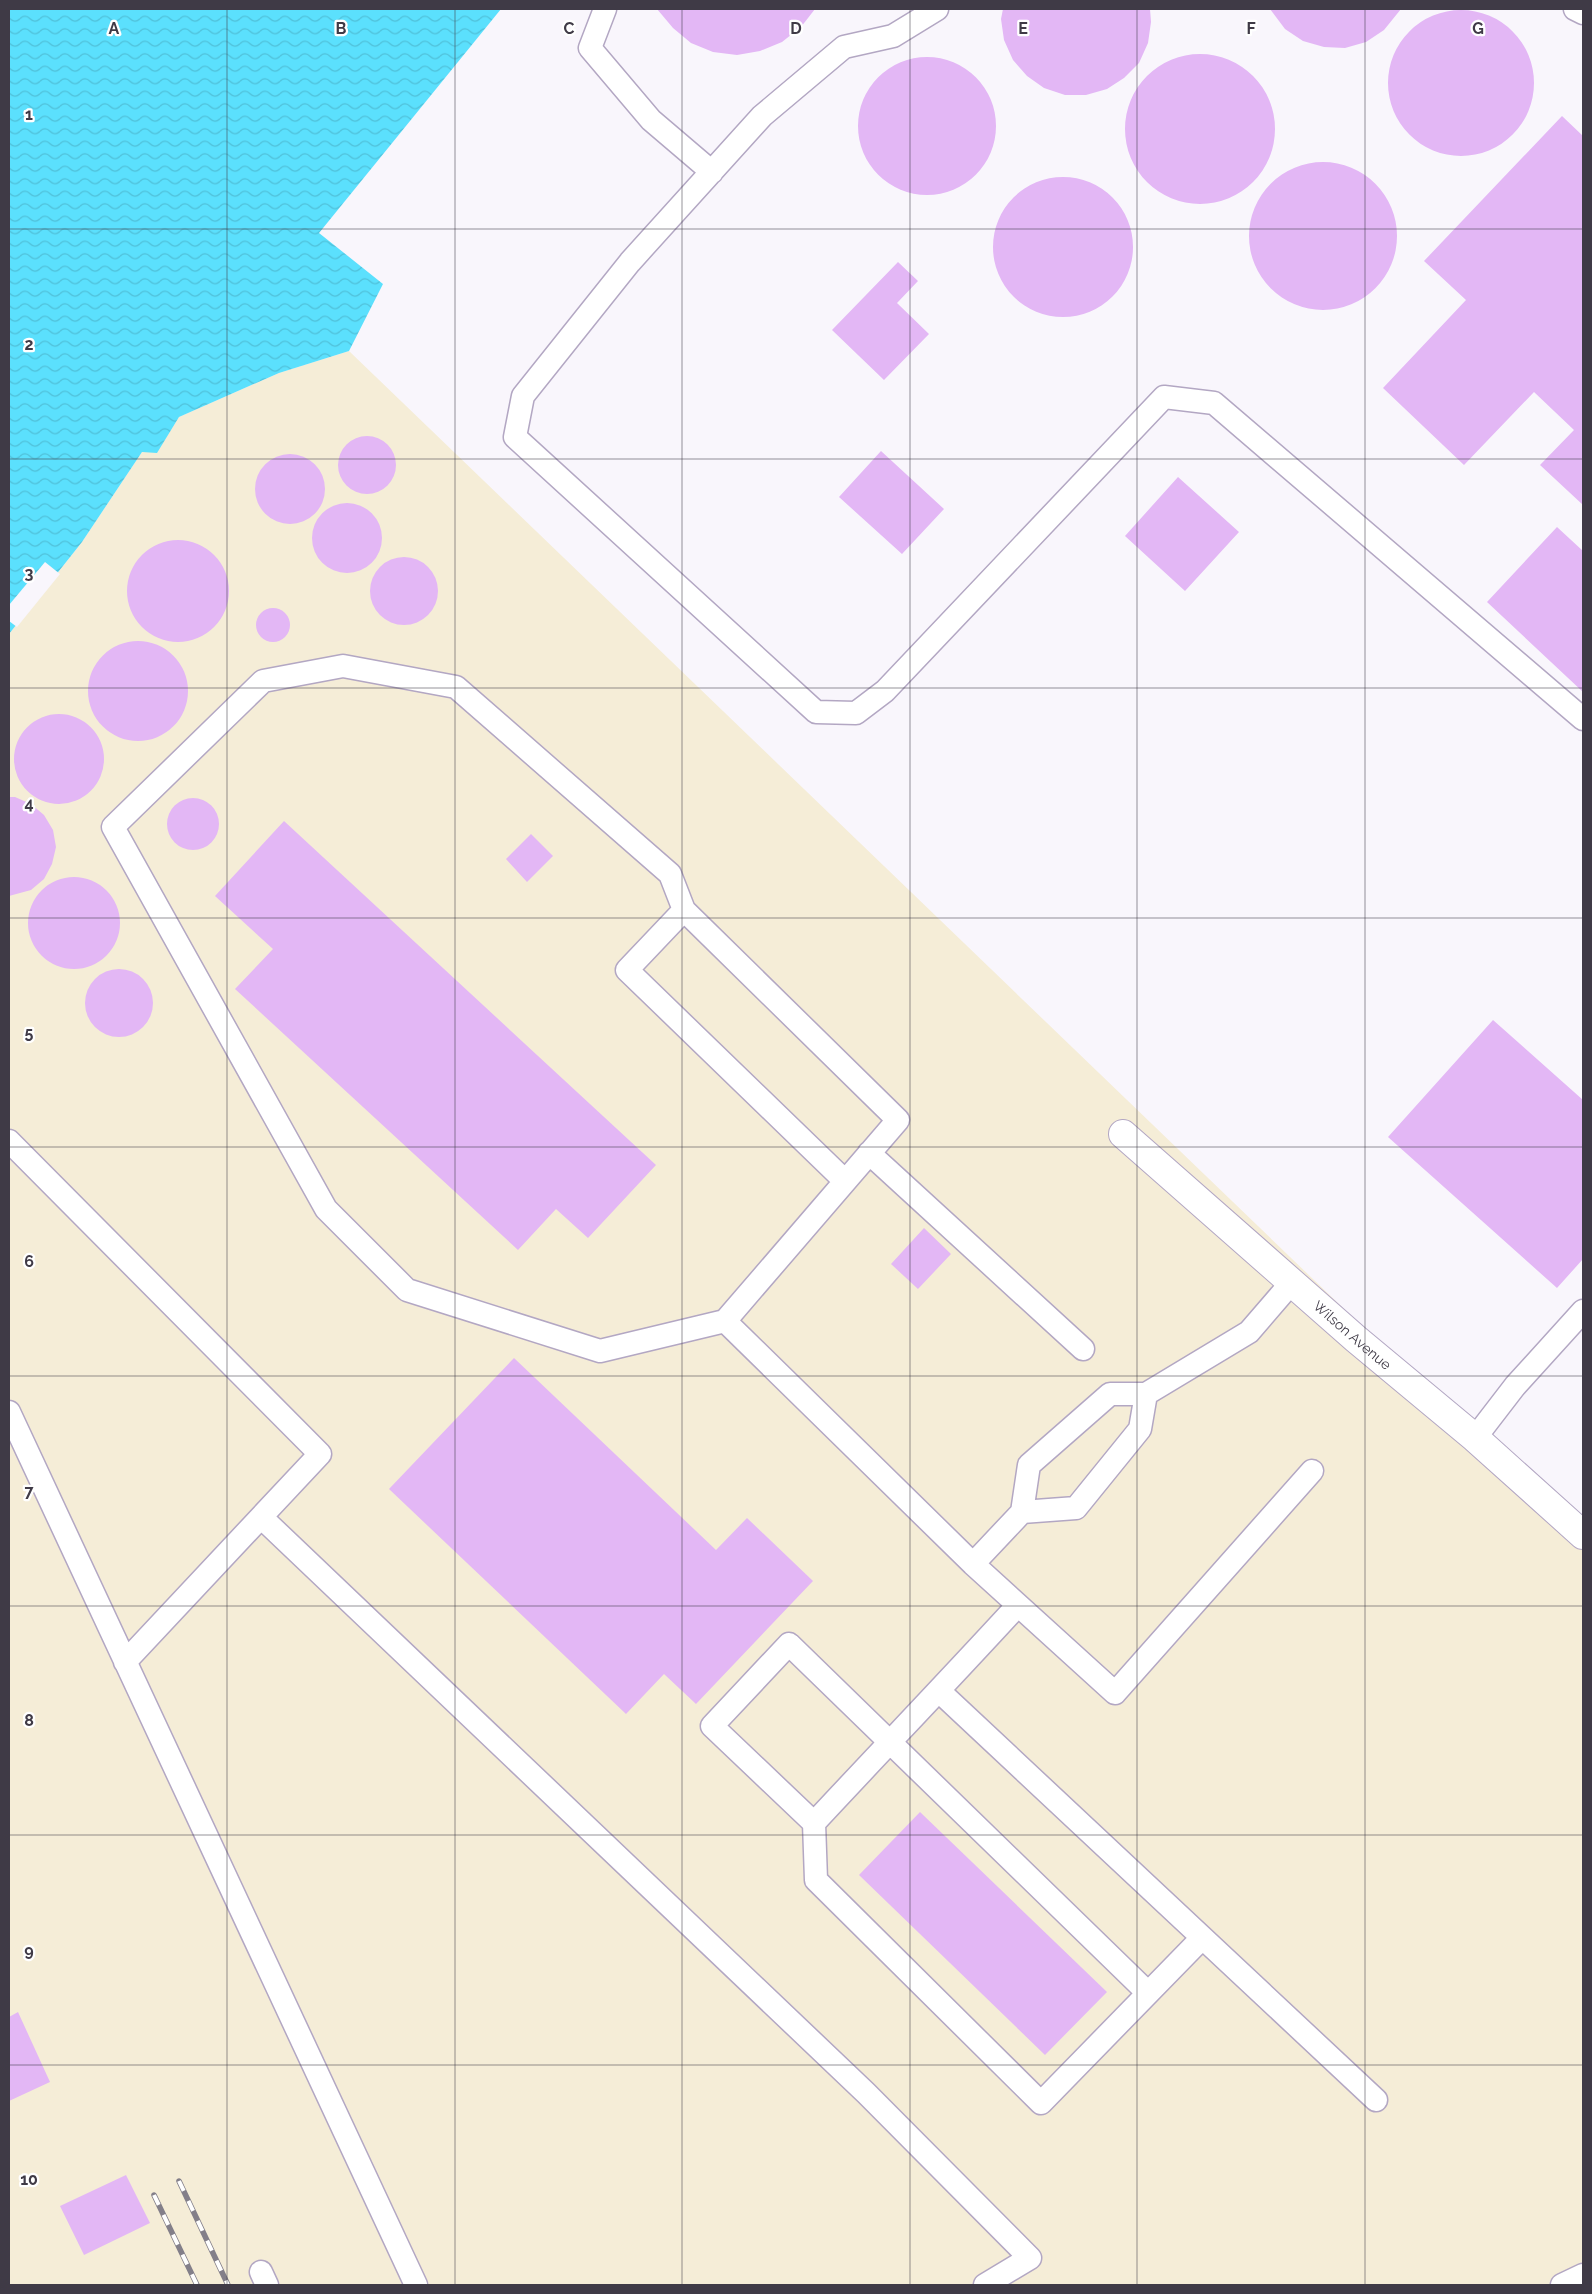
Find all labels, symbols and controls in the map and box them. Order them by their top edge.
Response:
text: A [109,19,120,38]
text: B [336,19,347,38]
text: C [564,19,575,38]
text: D [790,19,802,38]
text: E [1018,19,1028,38]
text: F [1246,19,1256,38]
text: G [1472,19,1484,38]
text: 1 [25,105,33,124]
text: 2 [24,335,34,354]
text: 3 [25,564,34,583]
text: 4 [24,794,34,813]
text: 5 [25,1023,34,1042]
text: 6 [24,1252,34,1271]
street label: Wilson Avenue [1310,1297,1394,1373]
text: 7 [25,1482,34,1501]
text: 8 [24,1711,34,1730]
text: 9 [24,1941,34,1960]
text: 10 [20,2170,38,2189]

